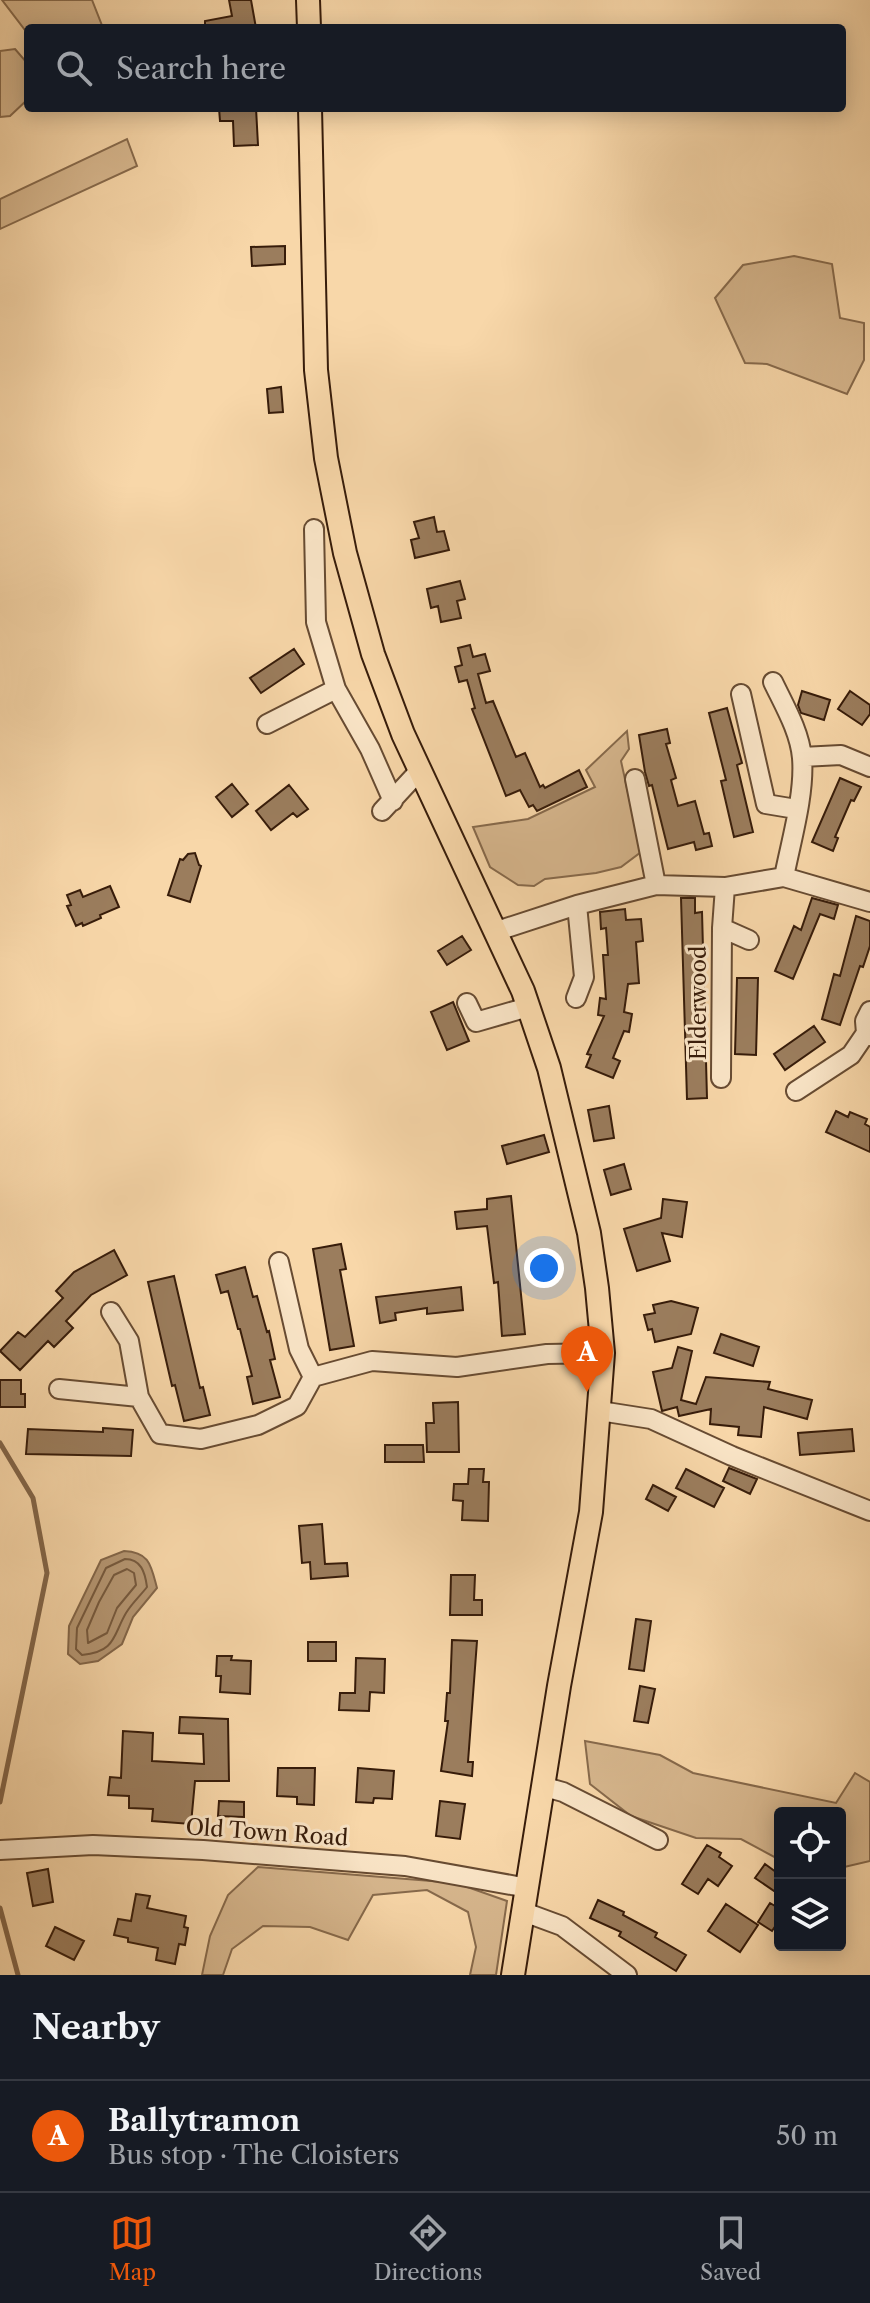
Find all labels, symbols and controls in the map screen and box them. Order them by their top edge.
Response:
search box [24,24,846,112]
icon: search [52,46,96,90]
text: Search here [116,50,286,87]
street label: Elderwood [685,946,712,1060]
your location [524,1248,564,1288]
pin: A [561,1326,613,1392]
map controls [774,1807,846,1951]
button: locate [774,1807,846,1879]
street label: Old Town Road [185,1813,349,1852]
button: layers [774,1879,846,1951]
text: Nearby [32,2006,160,2048]
text: Ballytramon [108,2102,300,2139]
text: A [48,2120,68,2152]
text: 50 m [776,2120,838,2152]
text: Bus stop · The Cloisters [108,2139,399,2171]
tab: Map [109,2211,156,2286]
tab: Directions [374,2211,482,2286]
tab: Saved [700,2211,761,2286]

